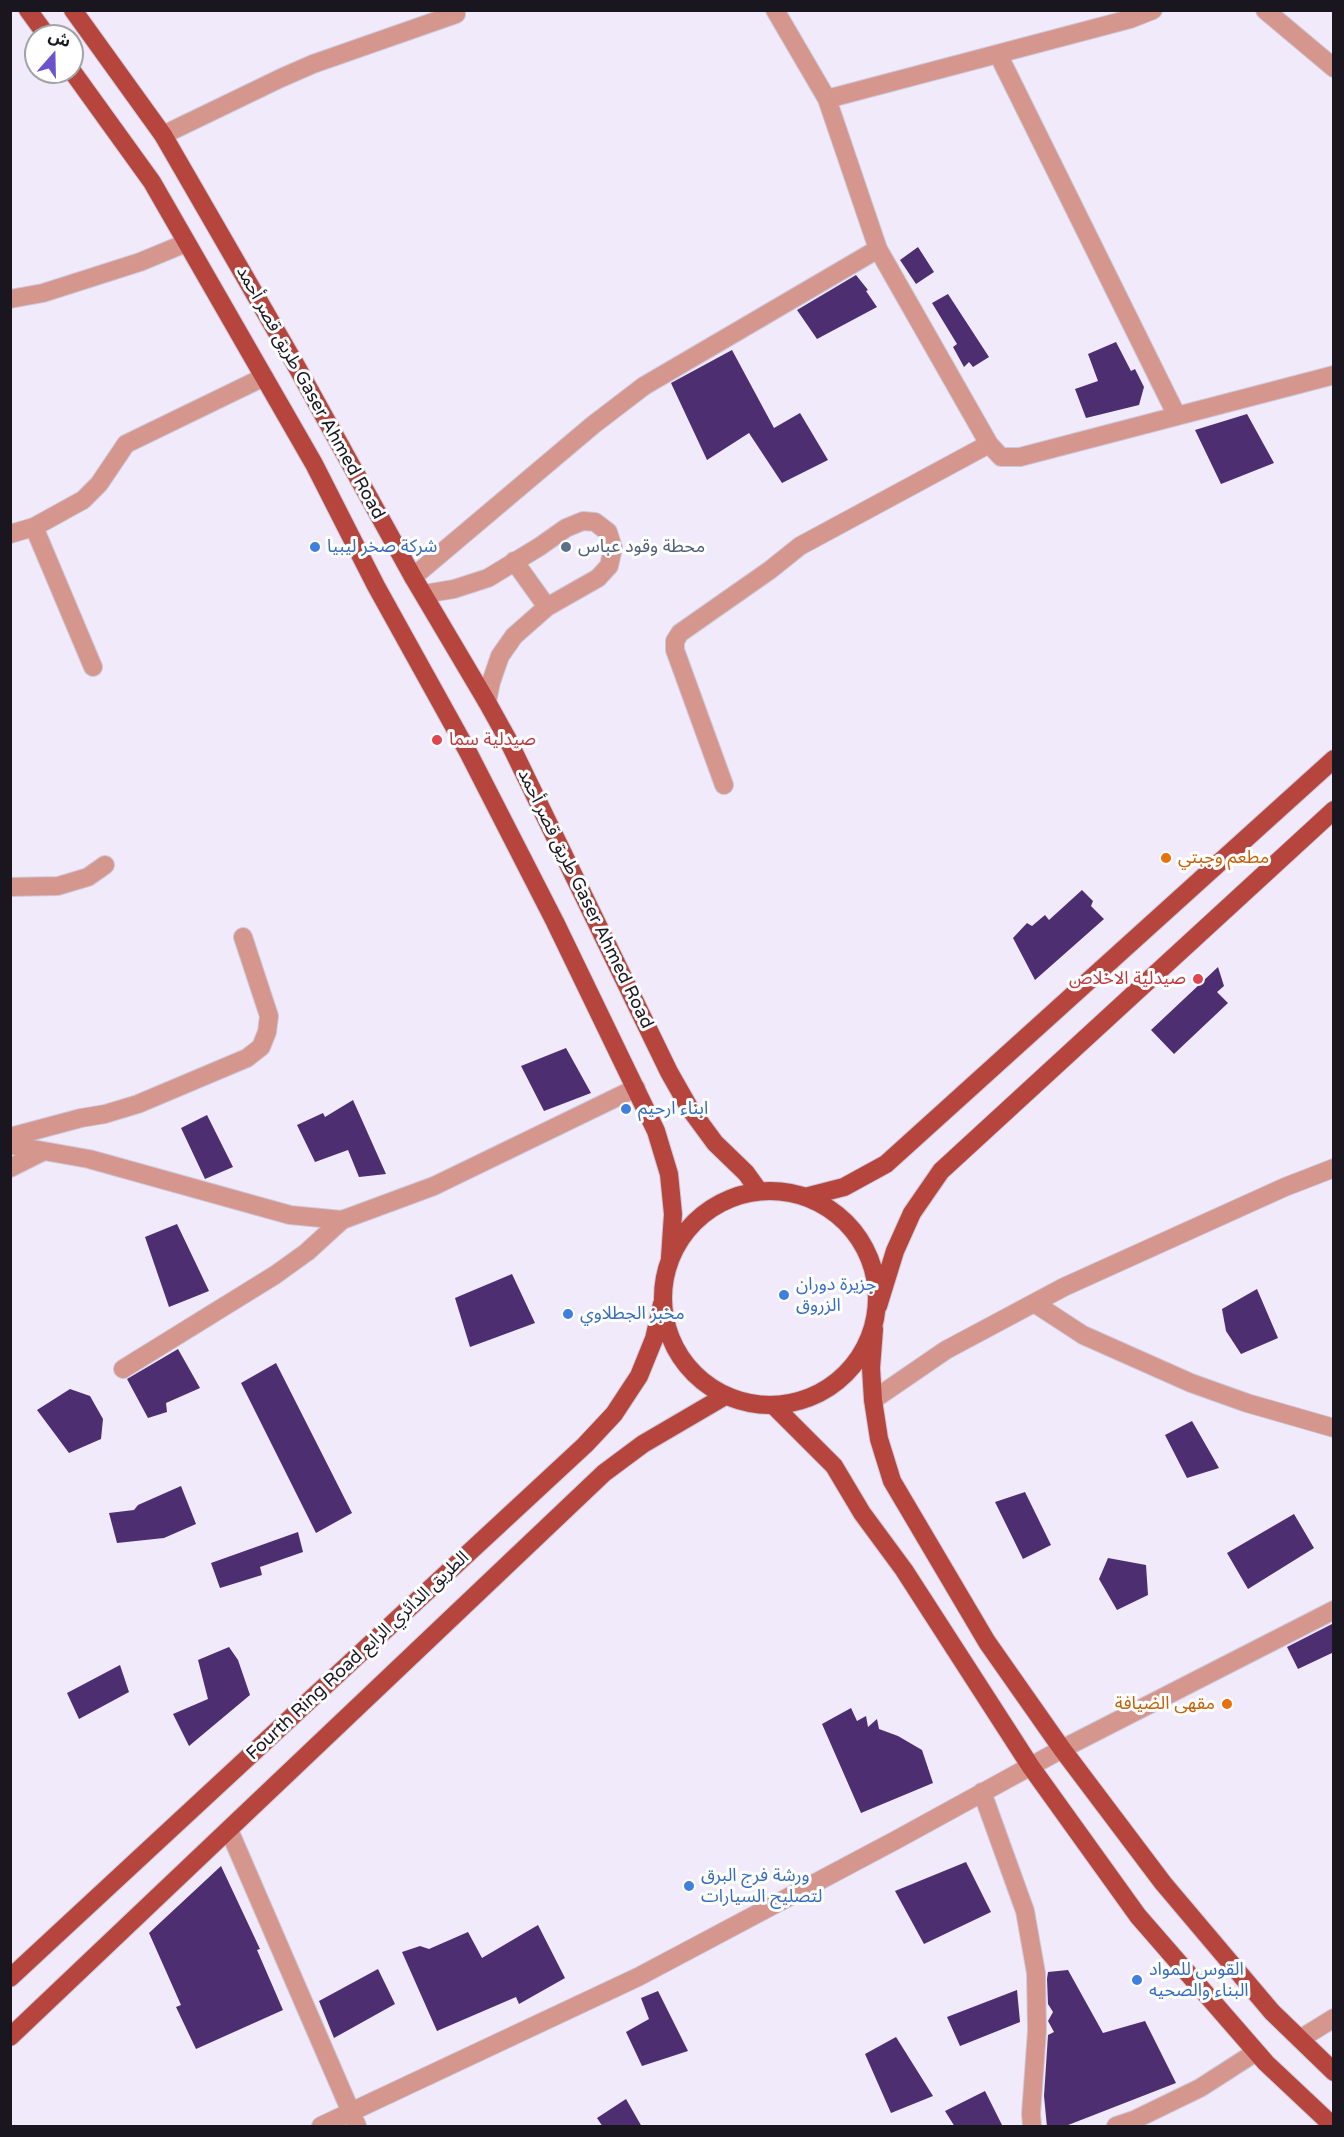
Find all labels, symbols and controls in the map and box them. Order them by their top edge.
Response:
north arrow [24,24,84,84]
text: ش [46,26,73,52]
street label: طريق قصر أحمد Gaser Ahmed Road [231,263,389,523]
place label: شركة صخر ليبيا [327,536,437,558]
place label: محطة وقود عباس [578,536,705,558]
marker: شركة صخر ليبيا [308,540,322,554]
marker: محطة وقود عباس [559,540,573,554]
place label: صيدلية سما [449,729,536,751]
marker: صيدلية سما [430,733,444,747]
street label: طريق قصر أحمد Gaser Ahmed Road [513,766,657,1032]
place label: مطعم وجبتي [1178,847,1269,869]
marker: مطعم وجبتي [1159,851,1173,865]
place label: صيدلية الاخلاص [1069,968,1186,990]
marker: صيدلية الاخلاص [1191,972,1205,986]
place label: ابناء ارحيم [638,1098,708,1120]
marker: ابناء ارحيم [619,1102,633,1116]
place label: جزيرة دوران الزروق [796,1274,876,1316]
marker: جزيرة دوران الزروق [777,1288,791,1302]
place label: مخبز الجطلاوي [580,1303,685,1325]
marker: مخبز الجطلاوي [561,1307,575,1321]
street label: Fourth Ring Road الطريق الدائري الرابع [242,1547,474,1765]
place label: مقهى الضيافة [1115,1693,1215,1715]
marker: مقهى الضيافة [1220,1697,1234,1711]
place label: ورشة فرج البرق لتصليح السيارات [701,1865,822,1908]
marker: ورشة فرج البرق لتصليح السيارات [682,1879,696,1893]
place label: القوس للمواد البناء والصحيه [1149,1959,1249,2002]
marker: القوس للمواد البناء والصحيه [1130,1973,1144,1987]

